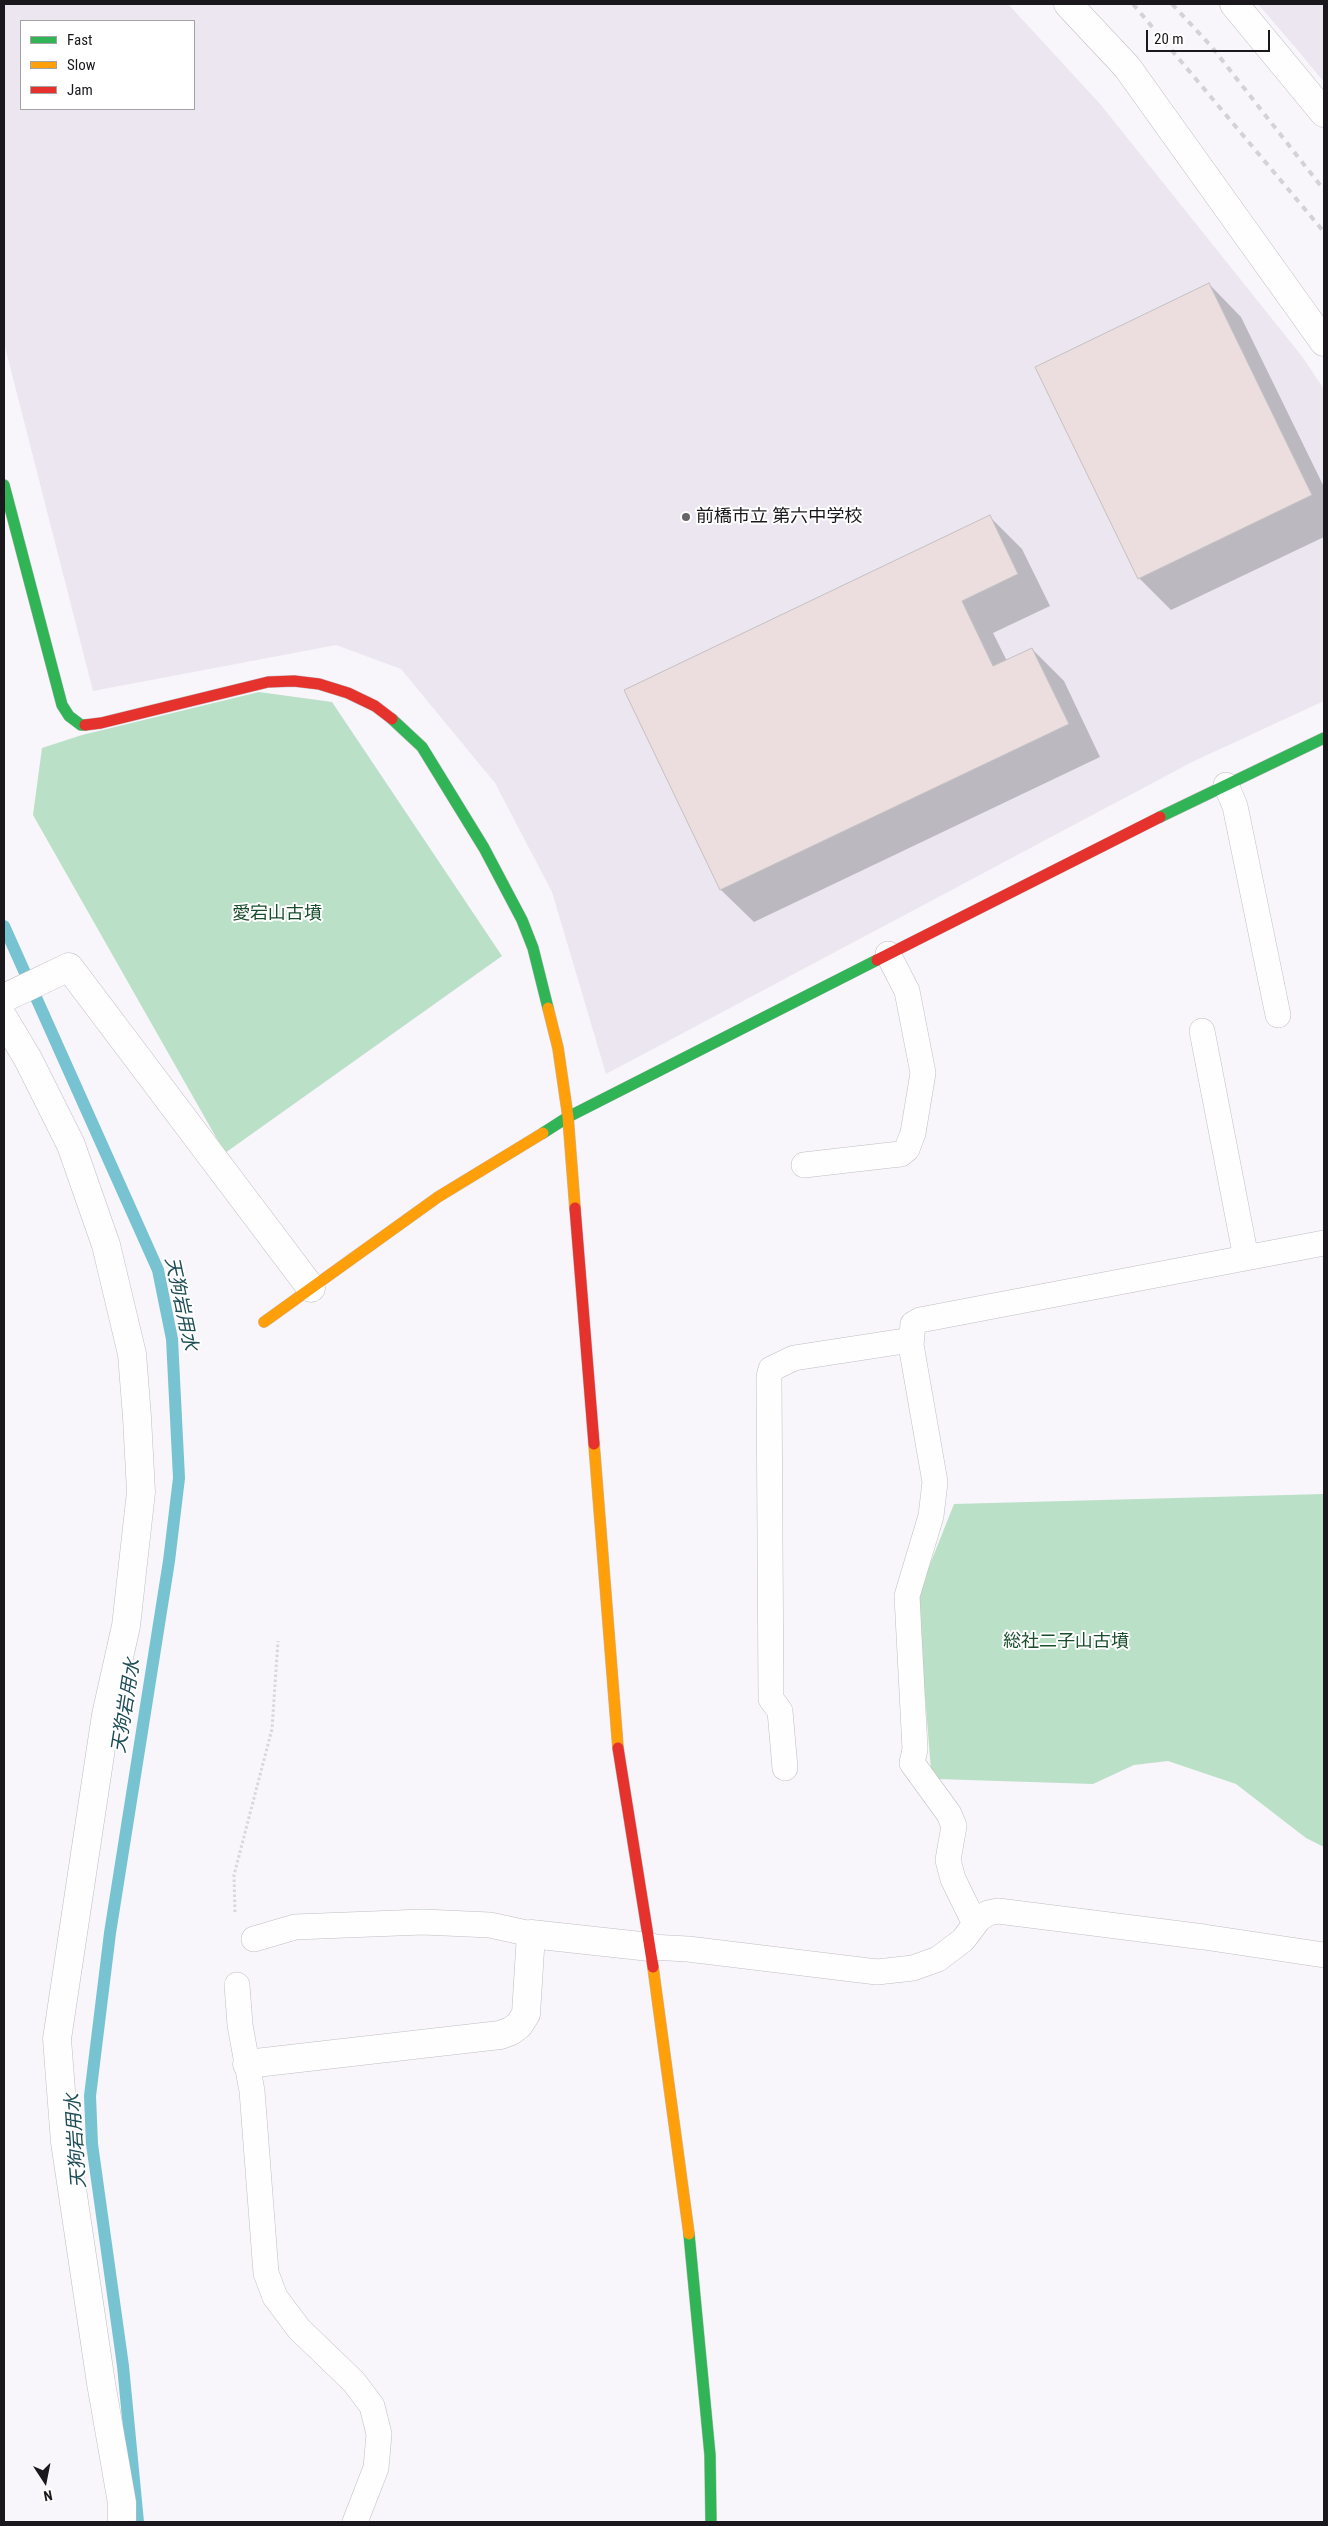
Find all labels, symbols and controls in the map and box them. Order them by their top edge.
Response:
legend [20,20,195,110]
scale bar [1148,20,1272,52]
text: 20 m [1154,30,1184,48]
text: Fast [67,31,92,49]
text: Slow [67,56,96,74]
text: Jam [67,81,93,99]
place label: 前橋市立 第六中学校 [696,506,862,528]
marker: 前橋市立 第六中学校 [680,511,692,523]
park label: 愛宕山古墳 [232,903,322,925]
water label: 天狗岩用水 [159,1255,201,1353]
park label: 総社二子山古墳 [1003,1631,1129,1653]
water label: 天狗岩用水 [108,1657,146,1755]
water label: 天狗岩用水 [62,2093,92,2189]
north arrow [20,2456,70,2506]
text: N [42,2487,54,2504]

